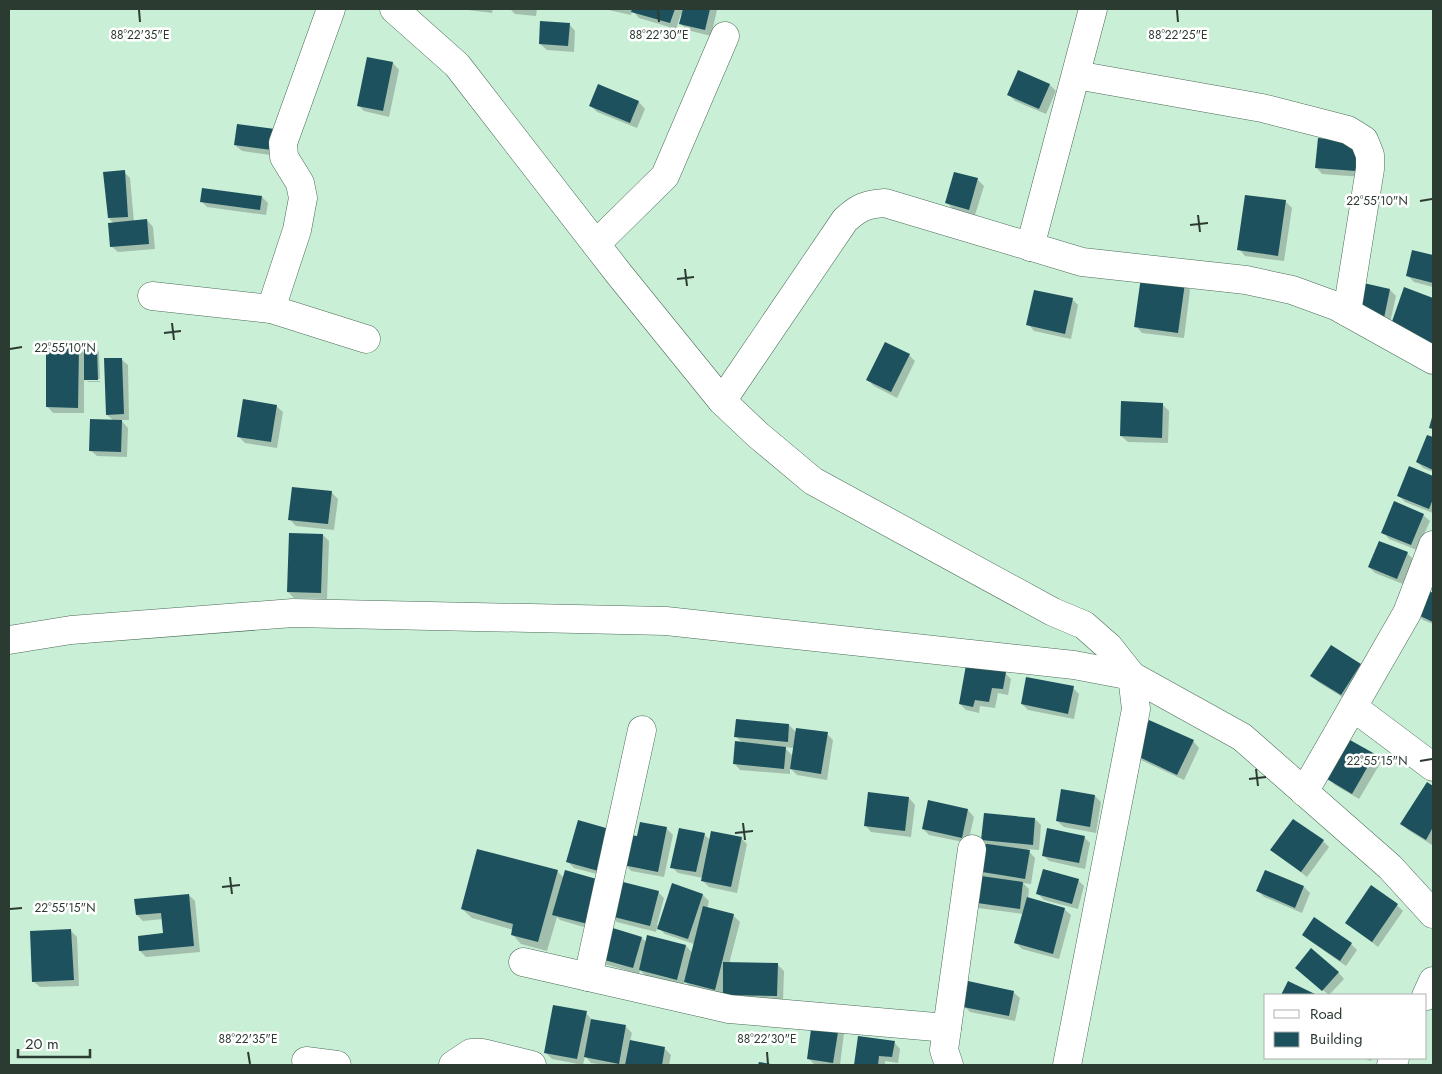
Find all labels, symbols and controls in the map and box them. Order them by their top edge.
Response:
text: 88°22'35"E [110,26,170,44]
text: 88°22'30"E [629,26,689,44]
text: 88°22'25"E [1148,26,1208,44]
text: 22°55'10"N [1346,192,1408,210]
text: 22°55'10"N [34,339,96,357]
text: 22°55'15"N [1347,752,1408,770]
text: 22°55'15"N [35,899,96,917]
legend [1264,994,1427,1059]
text: Road [1310,1003,1342,1025]
scale bar [18,1026,90,1058]
text: Building [1310,1028,1362,1050]
text: 88°22'35"E [218,1030,278,1048]
text: 88°22'30"E [737,1030,797,1048]
text: 20 m [25,1033,59,1055]

